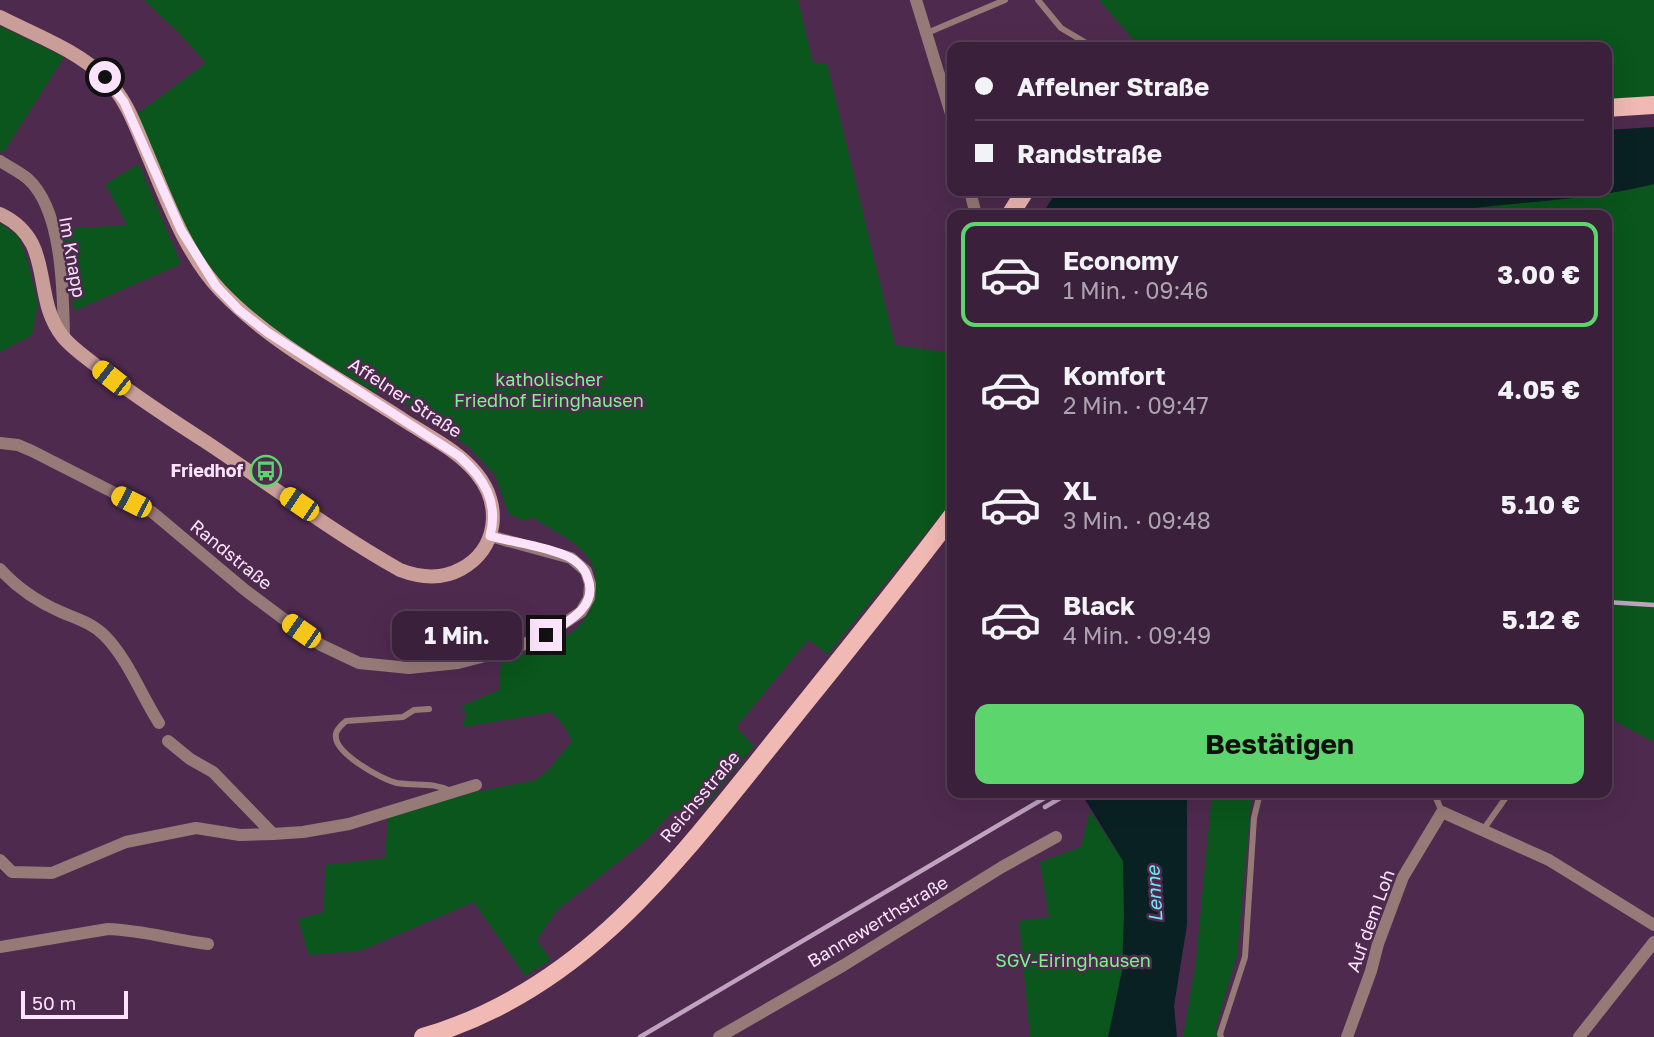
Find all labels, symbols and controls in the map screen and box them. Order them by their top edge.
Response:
route start [89,61,121,93]
text: Affelner Straße [1017,71,1209,102]
text: Randstraße [1017,138,1162,169]
street label: Im Knapp [55,215,91,299]
icon: car [979,243,1042,306]
text: Economy [1063,245,1179,276]
text: 3.00 € [1497,259,1580,290]
text: 1 Min. · 09:46 [1063,276,1208,304]
street label: Affelner Straße [345,352,466,442]
car [88,357,135,399]
icon: car [979,358,1042,421]
text: Komfort [1063,360,1166,391]
park label: katholischer Friedhof Eiringhausen [454,368,644,411]
text: 4.05 € [1498,374,1580,405]
text: 2 Min. · 09:47 [1063,391,1209,419]
bus stop icon: Friedhof [249,454,283,488]
place label: Friedhof [170,459,243,481]
icon: car [979,473,1042,536]
text: XL [1063,475,1097,506]
car [108,483,155,521]
car [276,484,323,524]
text: 5.10 € [1501,489,1580,520]
text: 3 Min. · 09:48 [1063,506,1211,534]
street label: Randstraße [186,515,277,594]
icon: car [979,588,1042,651]
text: Black [1063,590,1135,621]
text: 5.12 € [1502,604,1580,635]
car [278,610,325,652]
callout: 1 Min. [392,610,522,660]
route end [530,619,562,651]
text: 1 Min. [424,621,490,649]
text: 4 Min. · 09:49 [1063,621,1211,649]
button: Bestätigen [975,704,1584,784]
street label: Reichsstraße [655,746,744,846]
water label: Lenne [1140,863,1166,923]
street label: Auf dem Loh [1341,866,1399,975]
street label: Bannewerthstraße [803,871,952,972]
park label: SGV-Eiringhausen [995,949,1151,971]
scale bar [21,988,128,1020]
text: 50 m [32,991,76,1014]

